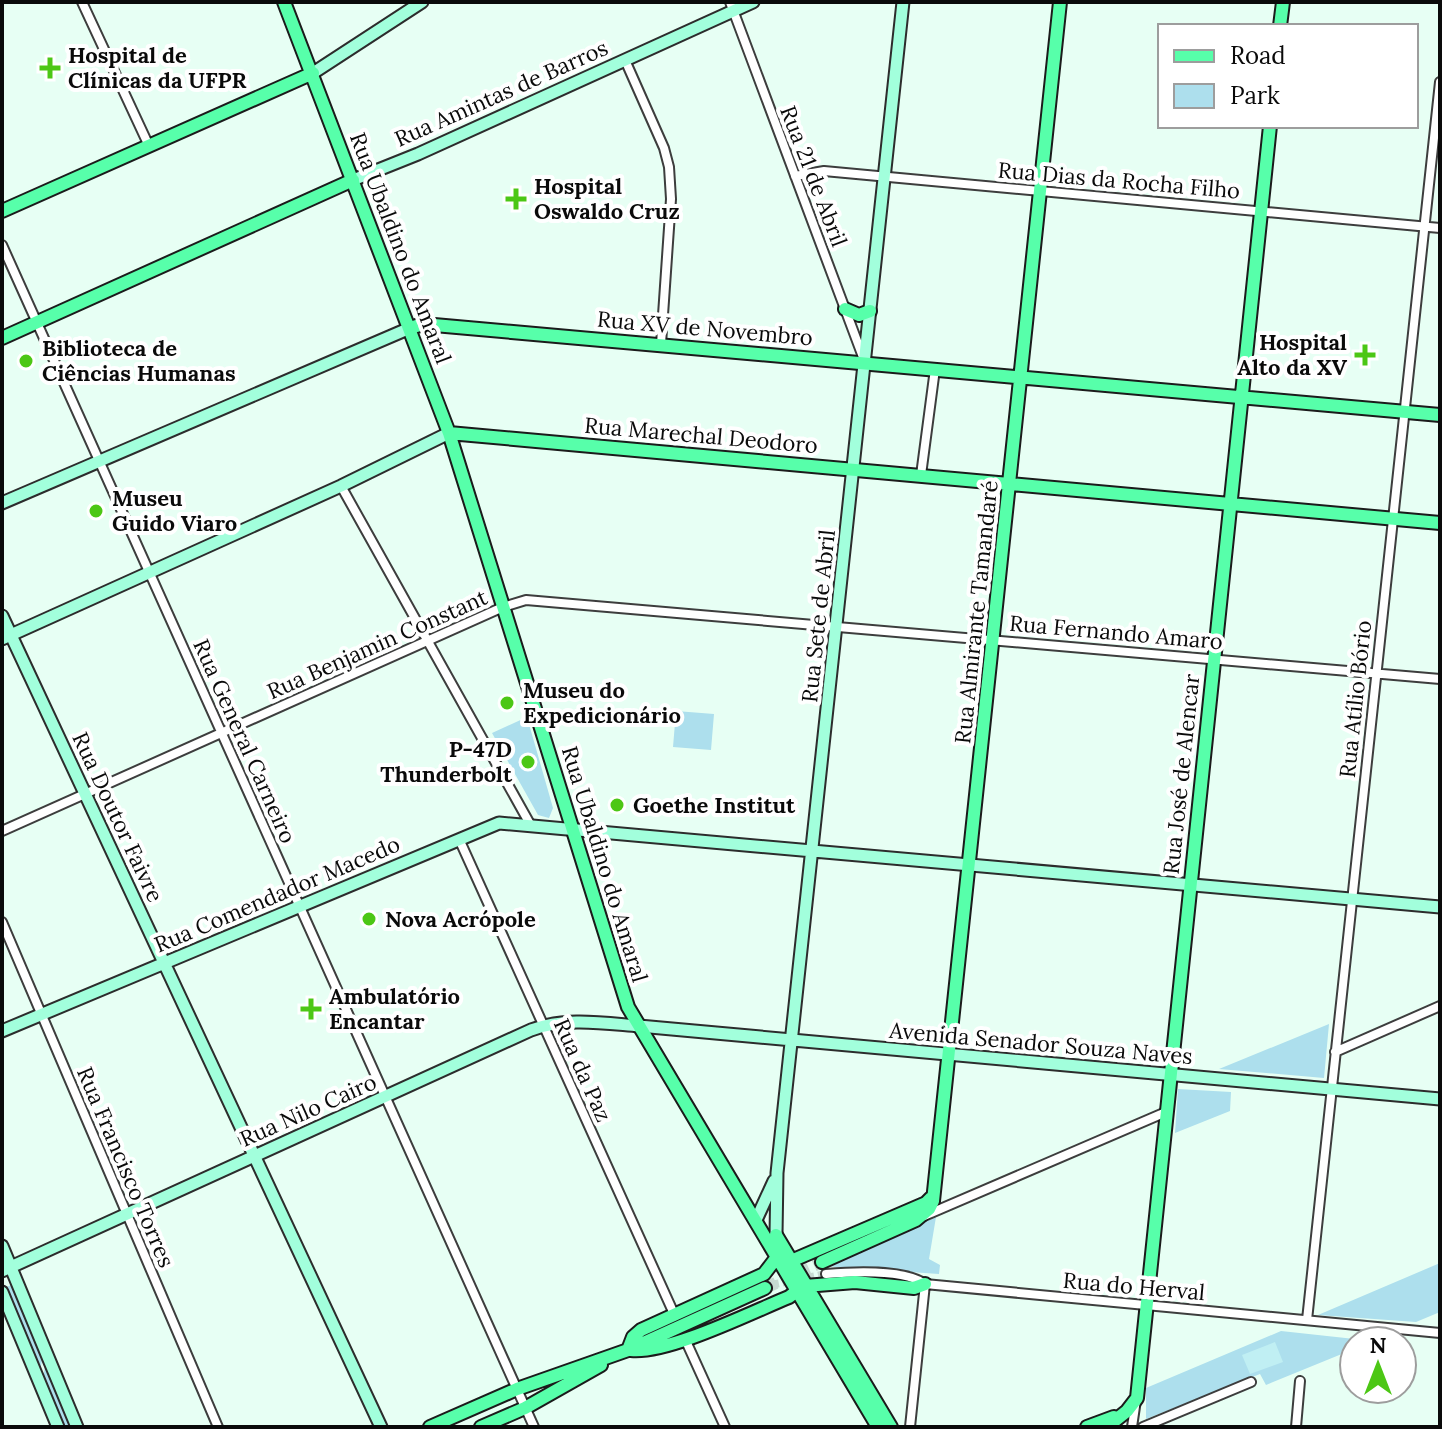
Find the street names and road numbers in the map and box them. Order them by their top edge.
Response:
street label: Rua Amintas de Barros [390,33,612,153]
street label: Rua 21 de Abril [774,102,854,250]
street label: Rua Ubaldino do Amaral [344,128,458,368]
street label: Rua Dias da Rocha Filho [997,155,1241,205]
street label: Rua XV de Novembro [596,305,814,351]
street label: Rua Marechal Deodoro [583,411,819,459]
street label: Rua Almirante Tamandaré [948,479,1004,745]
street label: Rua Sete de Abril [795,528,841,704]
street label: Rua Benjamin Constant [262,583,492,705]
street label: Rua Fernando Amaro [1008,609,1224,655]
street label: Rua Atílio Bório [1333,619,1377,779]
street label: Rua General Carneiro [187,635,303,847]
street label: Rua José de Alencar [1157,672,1205,876]
street label: Rua Doutor Faivre [66,728,170,906]
street label: Rua Ubaldino do Amaral [556,743,654,985]
street label: Rua Comendador Macedo [150,830,404,958]
street label: Rua da Paz [548,1014,618,1126]
street label: Avenida Senador Souza Naves [887,1016,1194,1070]
street label: Rua Francisco Torres [71,1062,181,1272]
street label: Rua Nilo Cairo [235,1067,381,1153]
street label: Rua do Herval [1062,1266,1206,1306]

